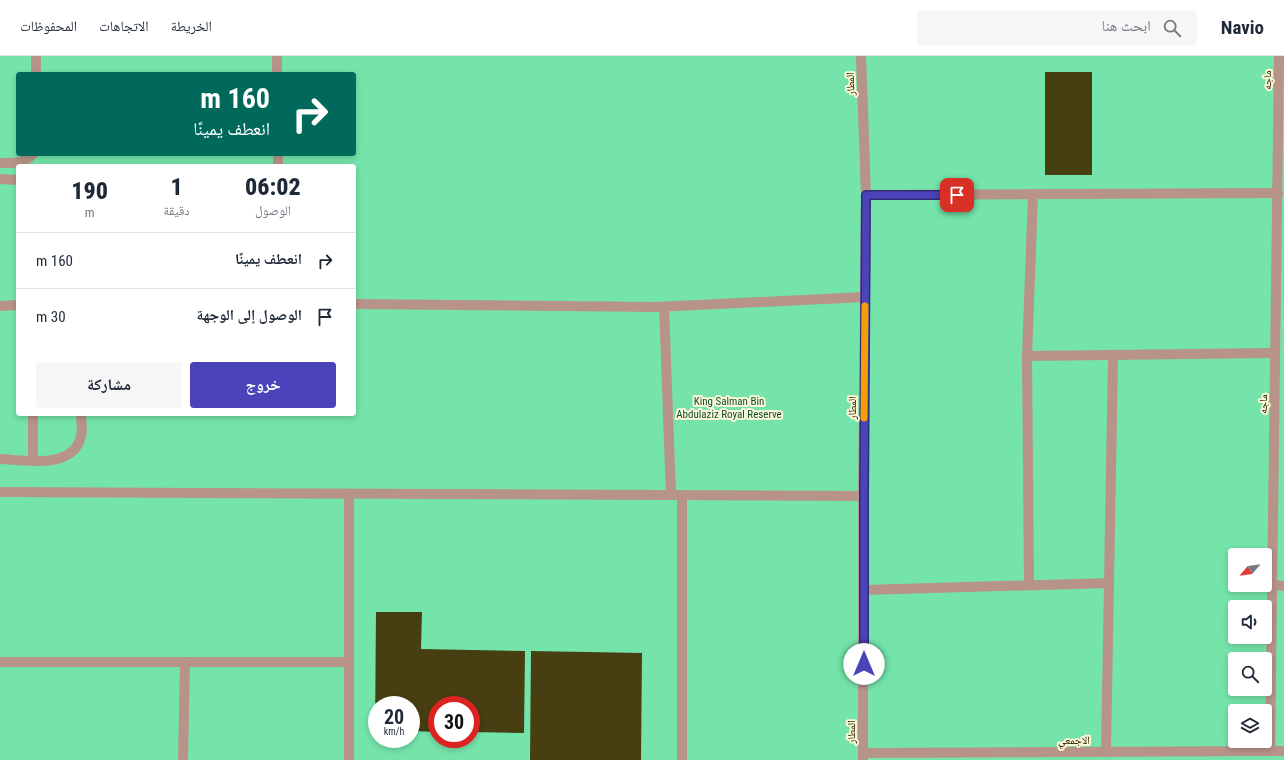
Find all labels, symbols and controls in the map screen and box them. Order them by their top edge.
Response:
search box [917,10,1197,46]
text: Navio [1221,16,1264,39]
text: ابحث هنا [1102,17,1151,35]
icon: search [1161,17,1183,39]
text: المحفوظات [20,18,77,34]
text: الاتجاهات [99,18,149,34]
text: الخريطة [171,18,212,34]
street label: ماجه [1261,70,1274,90]
street label: المطار [844,72,857,97]
text: 160 m [200,82,270,115]
icon: right [284,88,336,140]
text: انعطف يمينًا [193,118,270,139]
text: 1 [170,173,183,201]
text: 06:02 [245,173,301,201]
text: 190 [71,177,108,205]
pin [940,178,974,212]
icon: arrive [946,184,968,206]
text: دقيقة [163,203,190,218]
text: الوصول [255,203,291,218]
text: m [85,205,95,220]
text: انعطف يمينًا [235,250,302,268]
icon: right [314,250,336,272]
text: 160 m [36,252,73,270]
text: الوصول إلى الوجهة [196,306,302,324]
icon: arrive [314,306,336,328]
text: 30 m [36,308,66,326]
button: مشاركة [36,362,182,408]
button: خروج [190,362,336,408]
street label: ماجه [1257,394,1270,414]
park label: King Salman Bin Abdulaziz Royal Reserve [676,395,782,421]
street label: المطار [846,396,859,421]
north arrow [1228,548,1272,592]
map controls [1228,548,1272,748]
button: sound [1228,600,1272,644]
position arrow [843,643,885,685]
button: search [1228,652,1272,696]
speed limit sign: 30 [428,696,480,748]
button: layers [1228,704,1272,748]
text: 20 [384,705,404,729]
street label: المطار [845,720,858,745]
text: km/h [384,726,404,737]
street label: الاجمعي [1058,734,1090,749]

